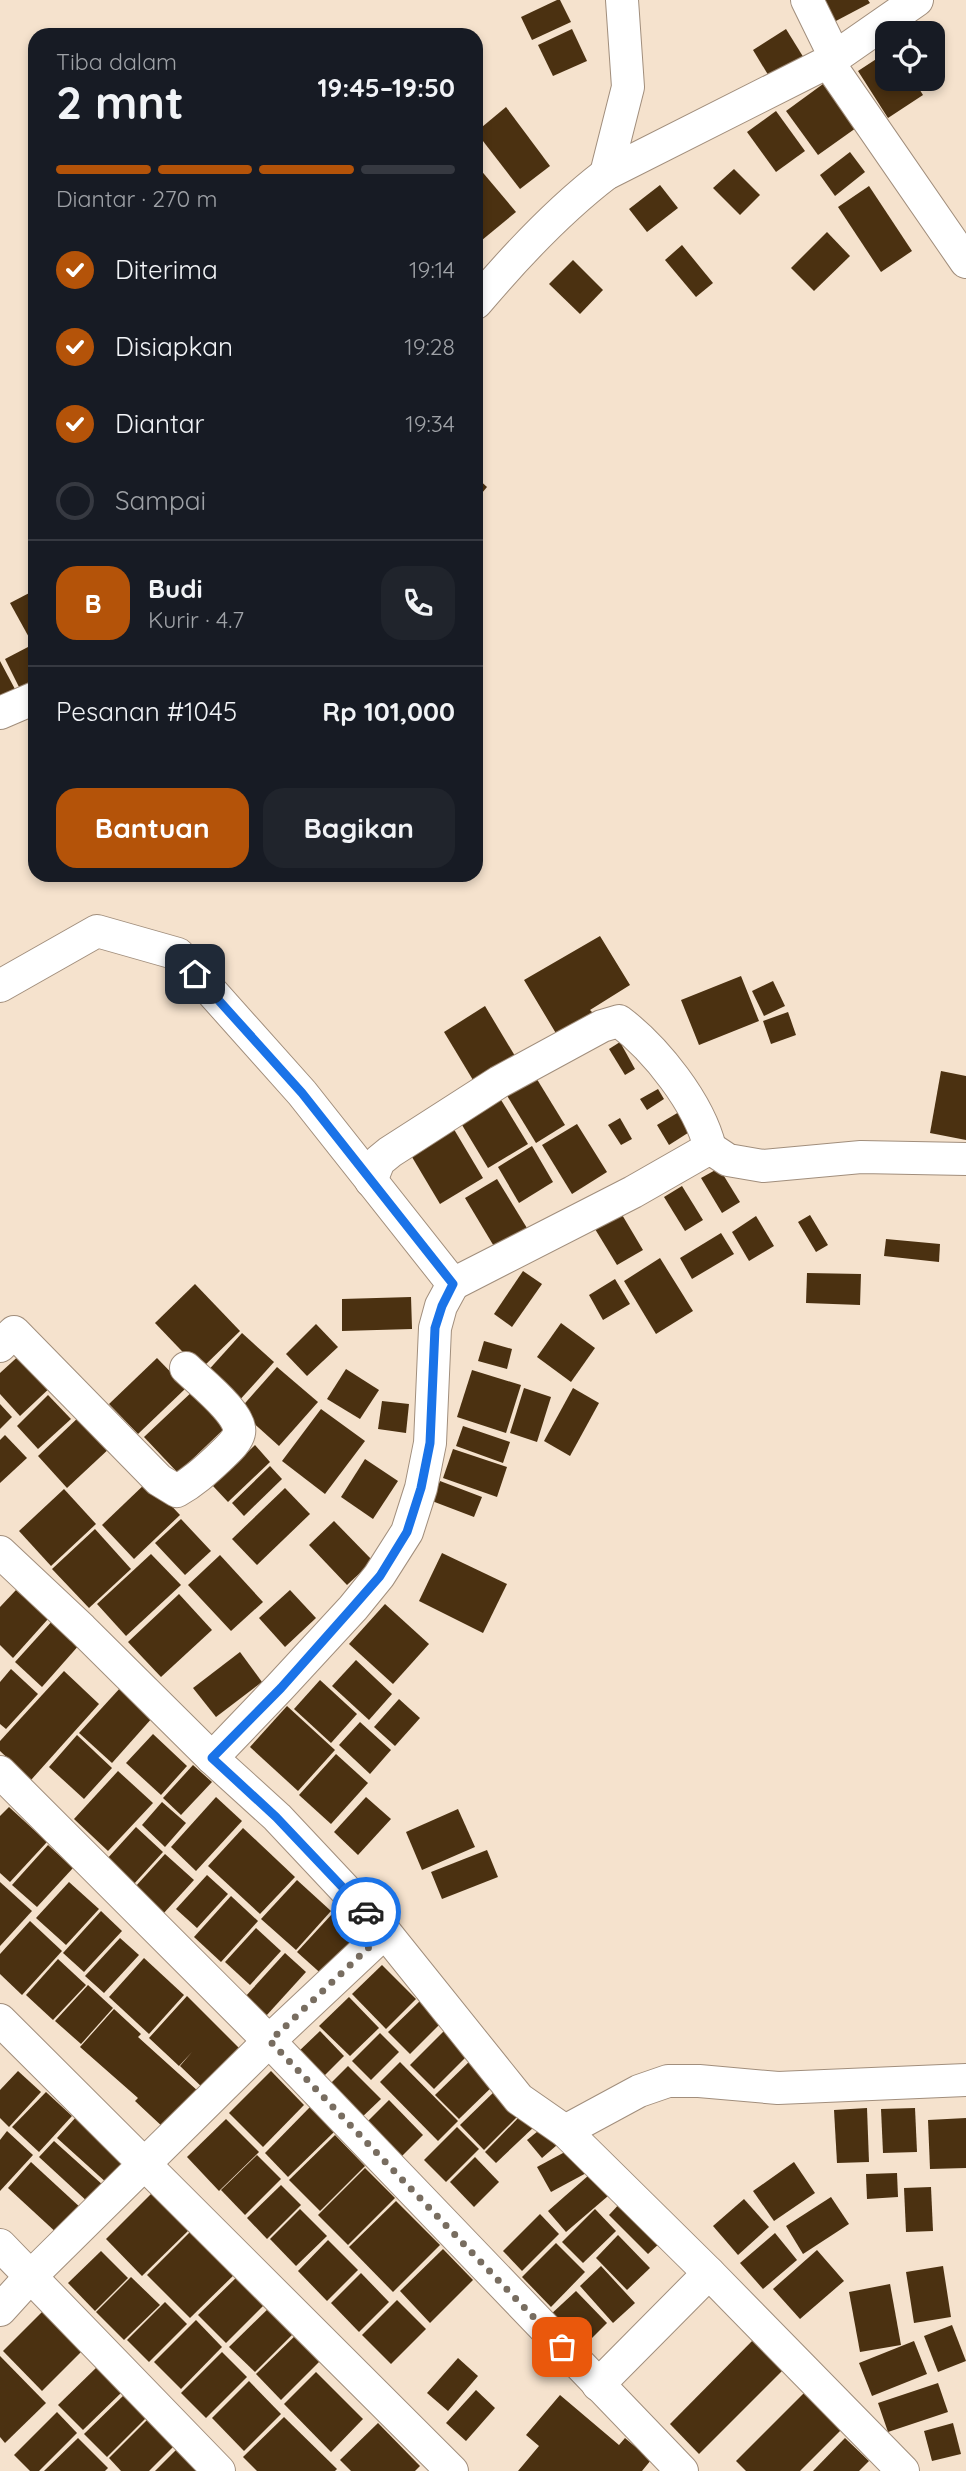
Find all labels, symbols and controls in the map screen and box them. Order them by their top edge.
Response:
map controls [875,21,945,91]
button: locate [875,21,945,91]
text: Tiba dalam [56,47,177,76]
text: 19:45–19:50 [317,71,455,104]
text: 2 mnt [56,73,184,131]
text: Diantar · 270 m [56,184,217,213]
icon: check [56,251,94,289]
text: Diterima [115,253,218,286]
text: 19:14 [409,255,455,284]
icon: check [56,328,94,366]
text: Disiapkan [115,330,233,363]
text: 19:28 [404,332,455,361]
icon: check [56,405,94,443]
text: Diantar [115,407,205,440]
text: 19:34 [405,409,455,438]
text: Sampai [115,484,206,517]
button: phone [381,566,455,640]
text: Budi [148,572,203,605]
text: B [84,587,102,620]
text: Kurir · 4.7 [148,605,244,634]
text: Pesanan #1045 [56,695,237,728]
text: Rp 101,000 [322,695,455,728]
button: Bantuan [56,788,249,868]
button: Bagikan [263,788,455,868]
pin [165,944,225,1004]
icon: home [176,955,214,993]
courier [331,1877,401,1947]
icon: car [347,1893,385,1931]
pin [532,2317,592,2377]
icon: bag [543,2328,581,2366]

